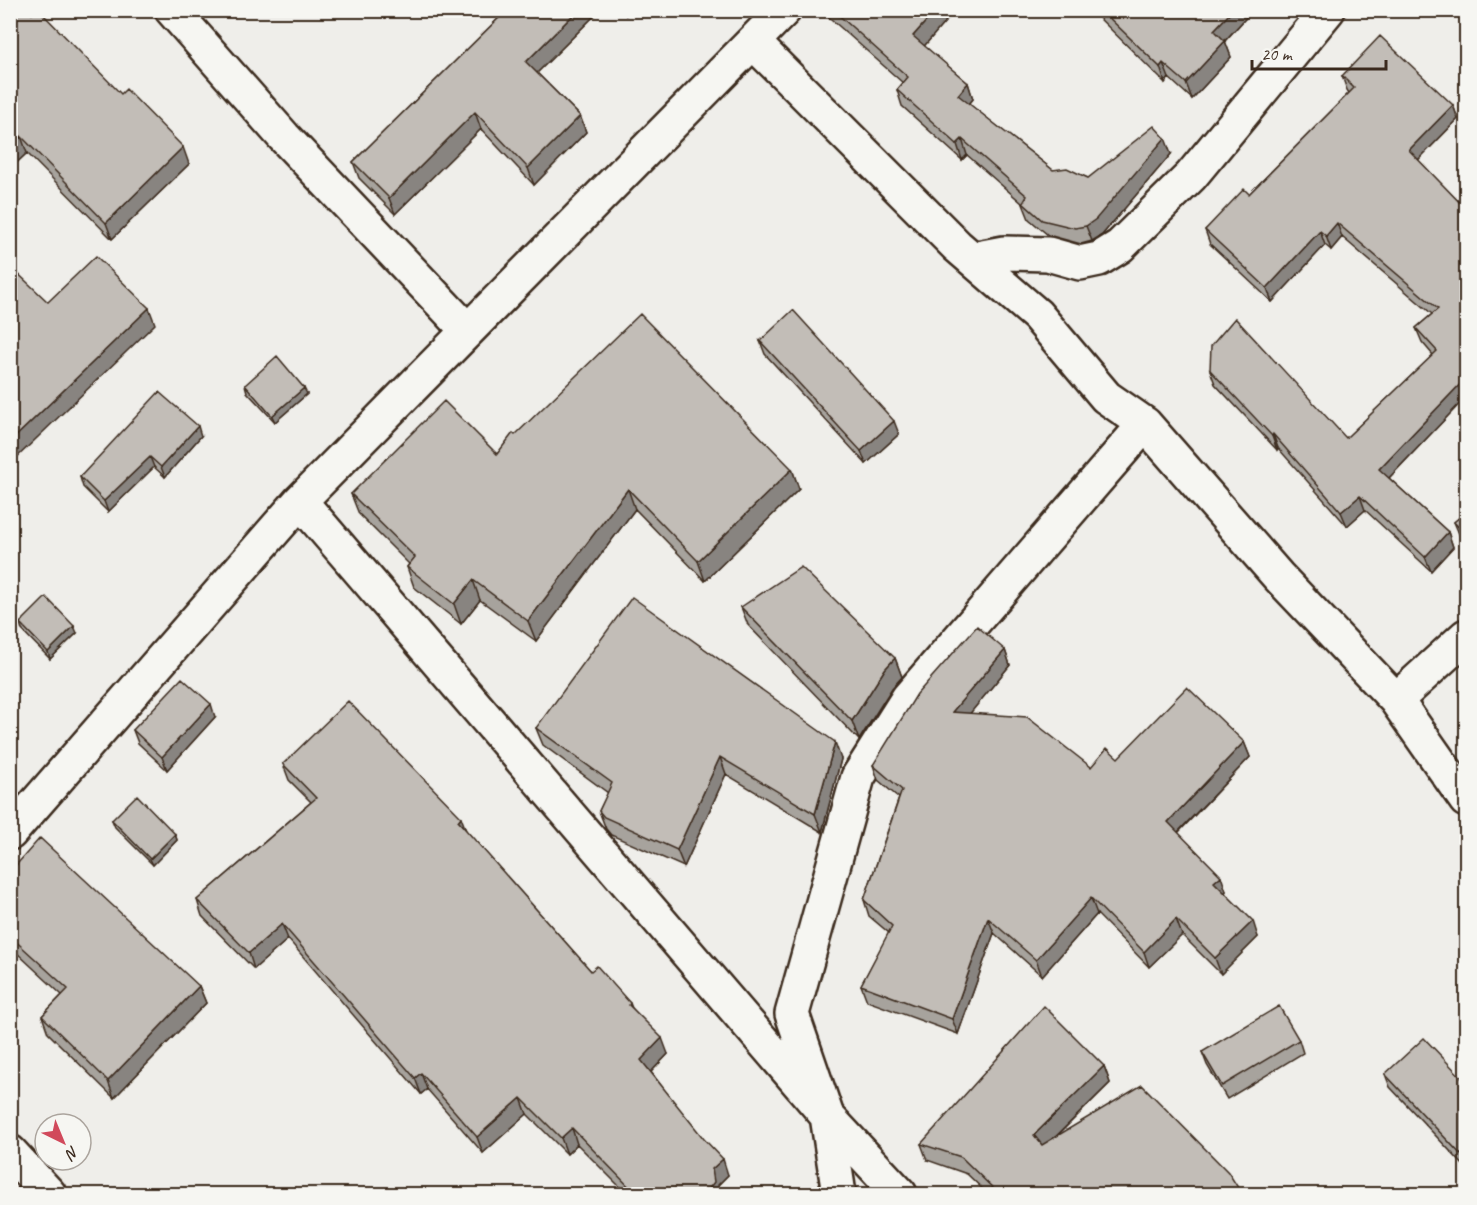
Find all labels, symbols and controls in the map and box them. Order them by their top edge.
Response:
scale bar [1252,33,1386,71]
text: 20 m [1261,43,1294,65]
north arrow [33,1112,93,1172]
text: N [60,1142,83,1165]

